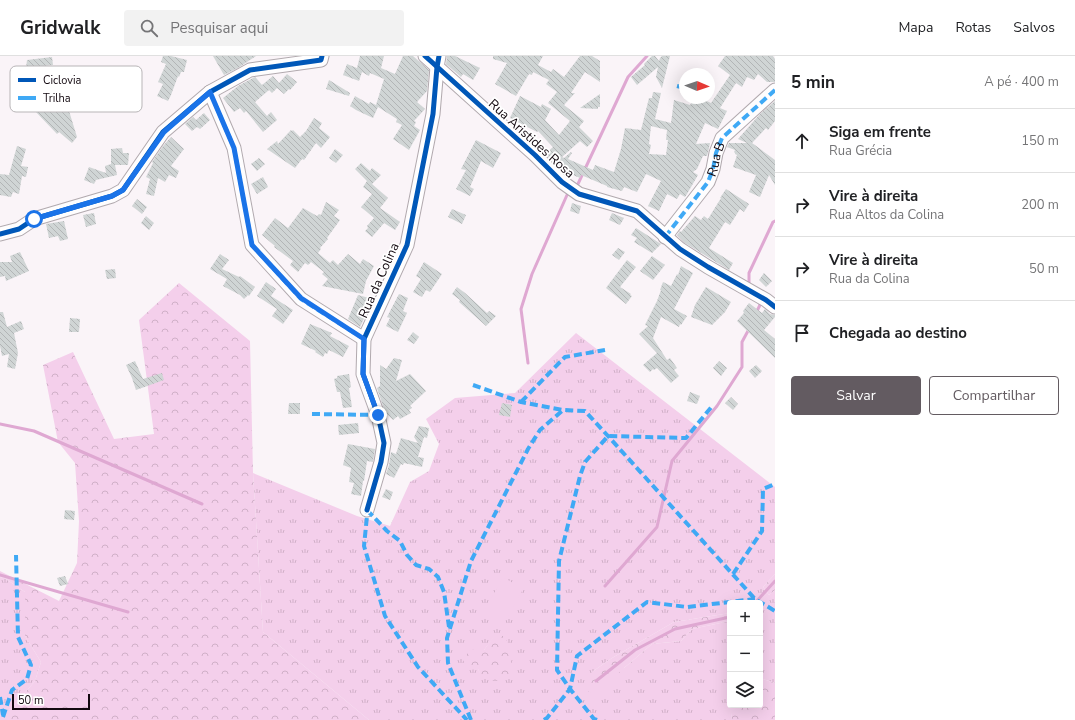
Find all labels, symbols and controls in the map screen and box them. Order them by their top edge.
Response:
search box [124,10,404,46]
text: Gridwalk [20,15,100,41]
icon: search [138,17,160,39]
text: Pesquisar aqui [170,18,268,38]
text: Mapa [898,18,933,37]
text: Rotas [955,18,991,37]
text: Salvos [1013,18,1055,37]
legend [10,66,142,112]
north arrow [679,68,715,104]
text: 5 min [791,71,835,94]
text: Ciclovia [43,73,82,88]
text: A pé · 400 m [984,73,1059,91]
text: Trilha [43,91,71,106]
street label: Rua Aristides Rosa [484,95,578,182]
text: Siga em frente [829,122,931,142]
icon: ahead [791,130,813,152]
text: 150 m [1021,132,1059,150]
street label: Rua B [703,139,730,179]
text: Rua Grécia [829,142,892,160]
text: Vire à direita [829,186,918,206]
icon: right [791,194,813,216]
text: 200 m [1021,196,1059,214]
text: Rua Altos da Colina [829,206,944,224]
route start [25,210,43,228]
street label: Rua da Colina [354,240,404,321]
text: Vire à direita [829,250,918,270]
icon: right [791,258,813,280]
text: 50 m [1029,260,1059,278]
text: Rua da Colina [829,270,910,288]
icon: arrive [791,322,813,344]
text: Chegada ao destino [829,323,967,343]
button: Salvar [791,376,921,415]
button: Compartilhar [929,376,1059,415]
route end [369,406,387,424]
map controls [727,600,763,708]
button: + [727,600,763,636]
button: − [727,636,763,672]
button: layers [727,672,763,708]
scale bar [12,692,90,711]
text: 50 m [18,693,43,708]

